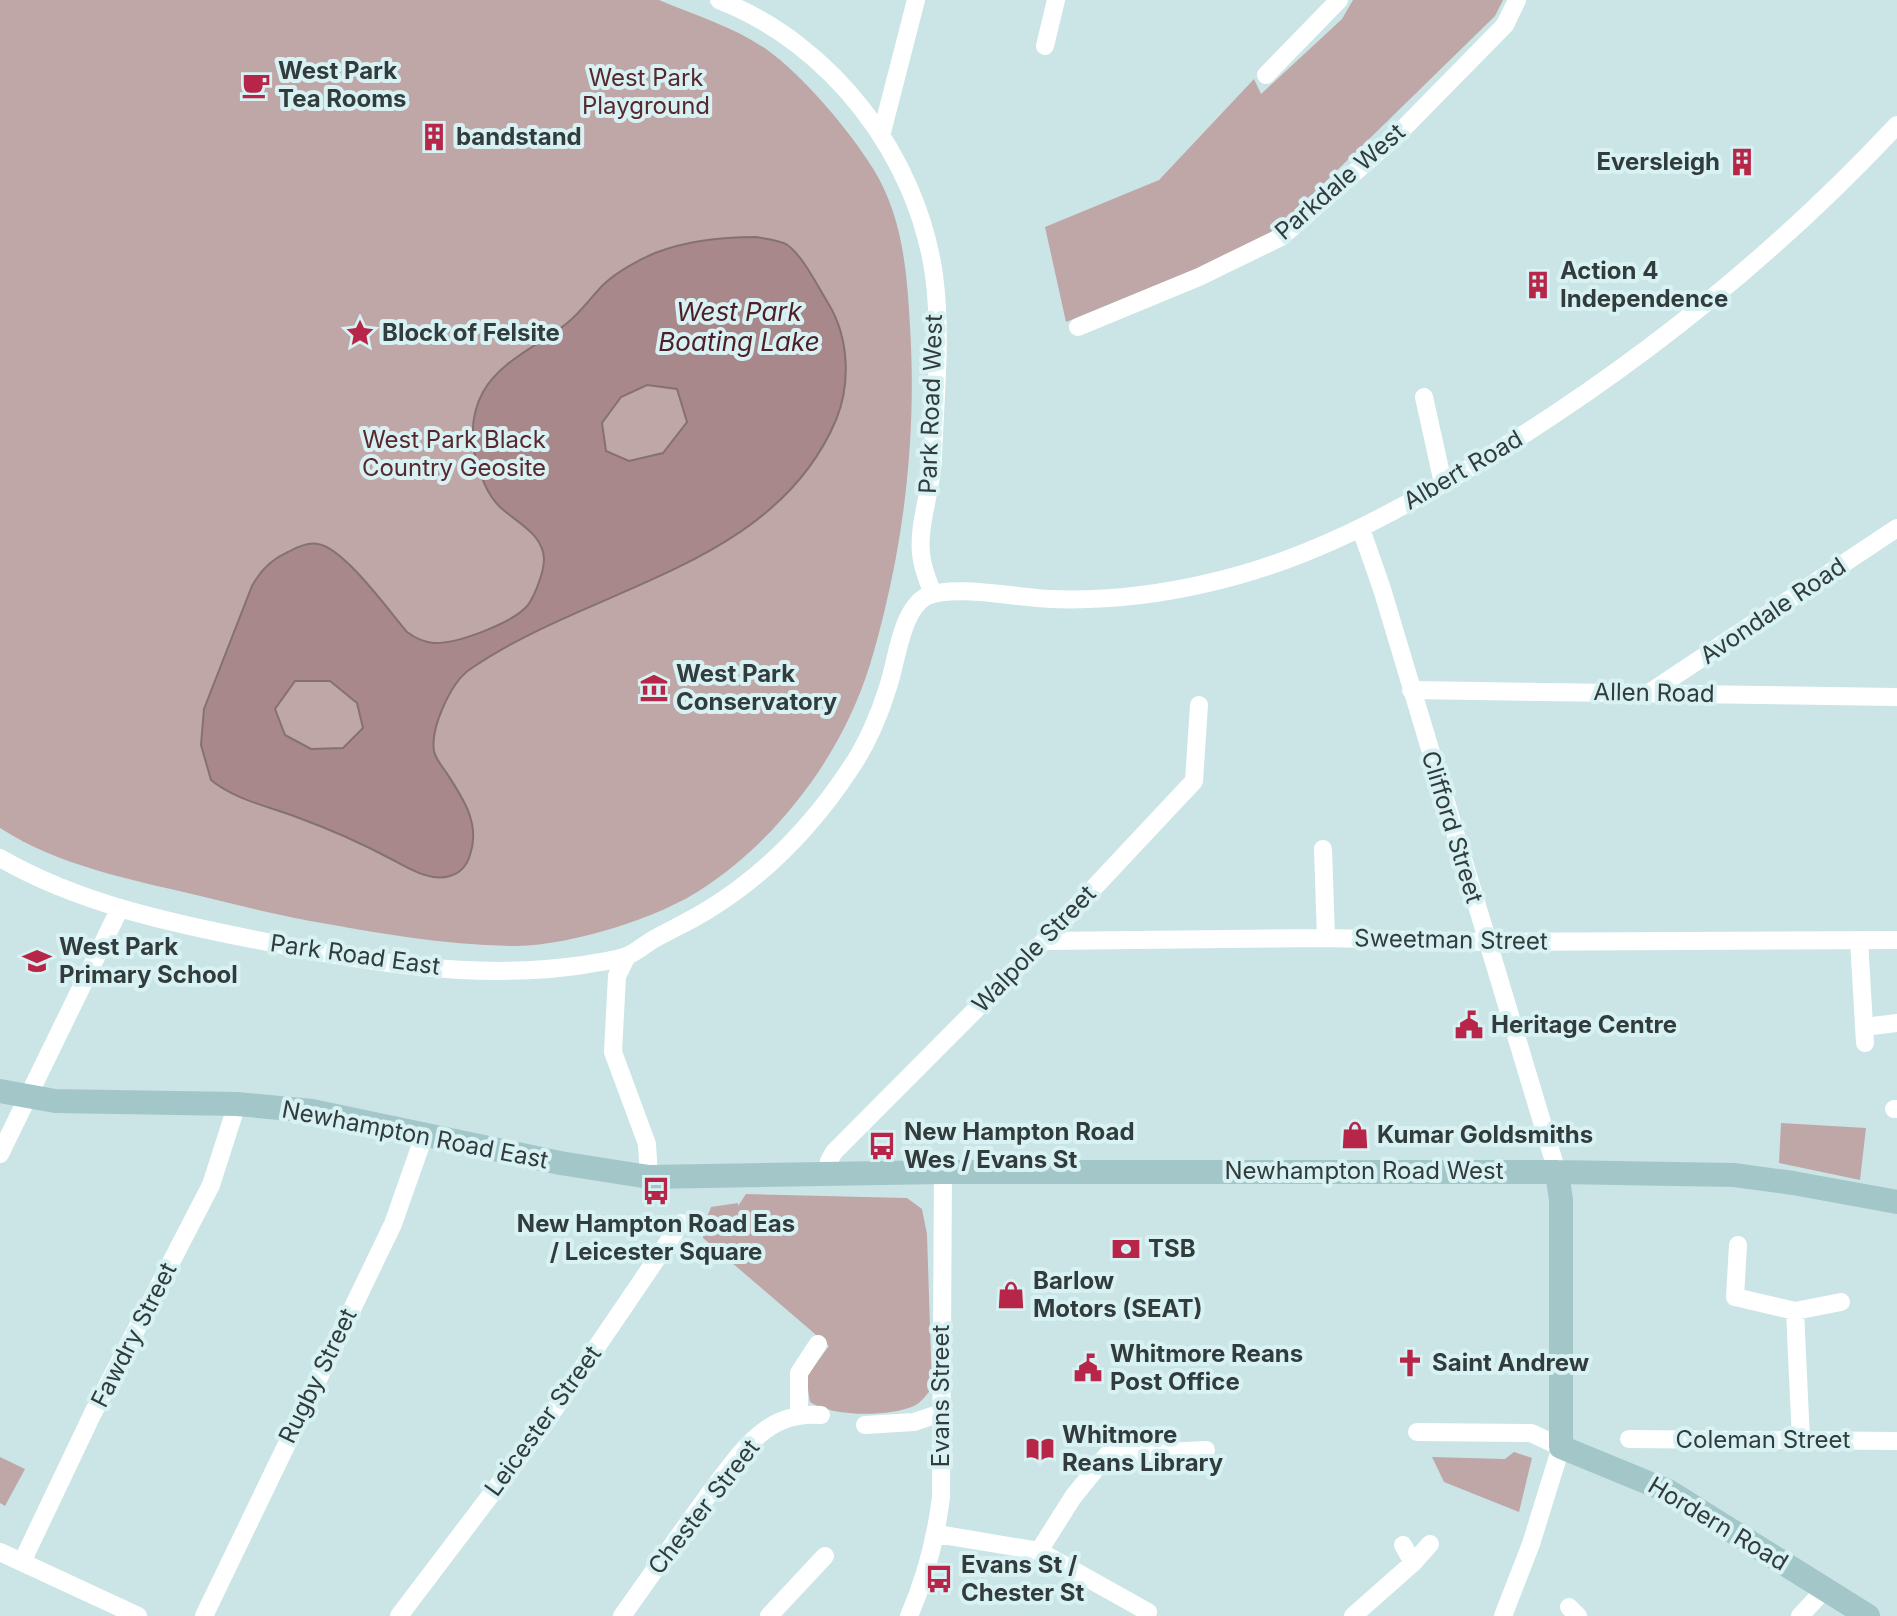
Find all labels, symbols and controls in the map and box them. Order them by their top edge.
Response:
place label: West Park Tea Rooms [278,56,407,113]
park label: West Park Playground [582,63,710,120]
cafe icon: West Park Tea Rooms [241,70,271,100]
street label: Parkdale West [1269,117,1411,246]
building icon: bandstand [419,122,449,152]
place label: bandstand [456,122,582,151]
place label: Eversleigh [1597,147,1720,176]
building icon: Eversleigh [1727,147,1757,177]
place label: Action 4 Independence [1560,256,1728,313]
building icon: Action 4 Independence [1523,270,1553,300]
water label: West Park Boating Lake [658,296,820,357]
street label: Park Road West [913,314,948,494]
place icon: Block of Felsite [345,318,375,348]
place label: Block of Felsite [382,318,560,347]
street label: Albert Road [1398,424,1528,515]
park label: West Park Black Country Geosite [362,425,546,482]
street label: Avondale Road [1695,551,1851,670]
place label: West Park Conservatory [676,659,838,716]
museum icon: West Park Conservatory [639,673,669,703]
street label: Allen Road [1593,677,1715,708]
street label: Clifford Street [1416,747,1489,907]
street label: Walpole Street [966,879,1102,1018]
street label: Sweetman Street [1354,923,1548,956]
street label: Park Road East [268,928,442,981]
place label: West Park Primary School [59,932,238,989]
school or university icon: West Park Primary School [22,946,52,976]
public building icon: Heritage Centre [1454,1010,1484,1040]
place label: Heritage Centre [1491,1010,1677,1039]
street label: Newhampton Road East [279,1094,551,1175]
place label: New Hampton Road Wes / Evans St [904,1117,1135,1174]
shop icon: Kumar Goldsmiths [1340,1120,1370,1150]
place label: Kumar Goldsmiths [1377,1120,1593,1149]
bus stop icon: New Hampton Road Wes / Evans St [867,1131,897,1161]
street label: Newhampton Road West [1224,1156,1504,1185]
bus stop icon: New Hampton Road Eas / Leicester Square [641,1176,671,1206]
place label: New Hampton Road Eas / Leicester Square [517,1209,795,1266]
bank icon: TSB [1111,1234,1141,1264]
place label: TSB [1148,1234,1196,1263]
street label: Fawdry Street [85,1258,182,1412]
place label: Barlow Motors (SEAT) [1033,1266,1202,1323]
shop icon: Barlow Motors (SEAT) [996,1280,1026,1310]
street label: Rugby Street [272,1303,363,1448]
street label: Evans Street [926,1325,955,1467]
place label: Whitmore Reans Post Office [1110,1339,1303,1396]
street label: Leicester Street [478,1340,607,1502]
church icon: Saint Andrew [1395,1348,1425,1378]
place label: Saint Andrew [1432,1348,1590,1377]
public building icon: Whitmore Reans Post Office [1073,1353,1103,1383]
place label: Whitmore Reans Library [1062,1420,1224,1477]
street label: Coleman Street [1676,1425,1851,1454]
street label: Chester Street [642,1433,765,1580]
library icon: Whitmore Reans Library [1025,1434,1055,1464]
street label: Hordern Road [1643,1471,1793,1577]
place label: Evans St / Chester St [961,1550,1084,1607]
bus stop icon: Evans St / Chester St [924,1564,954,1594]

